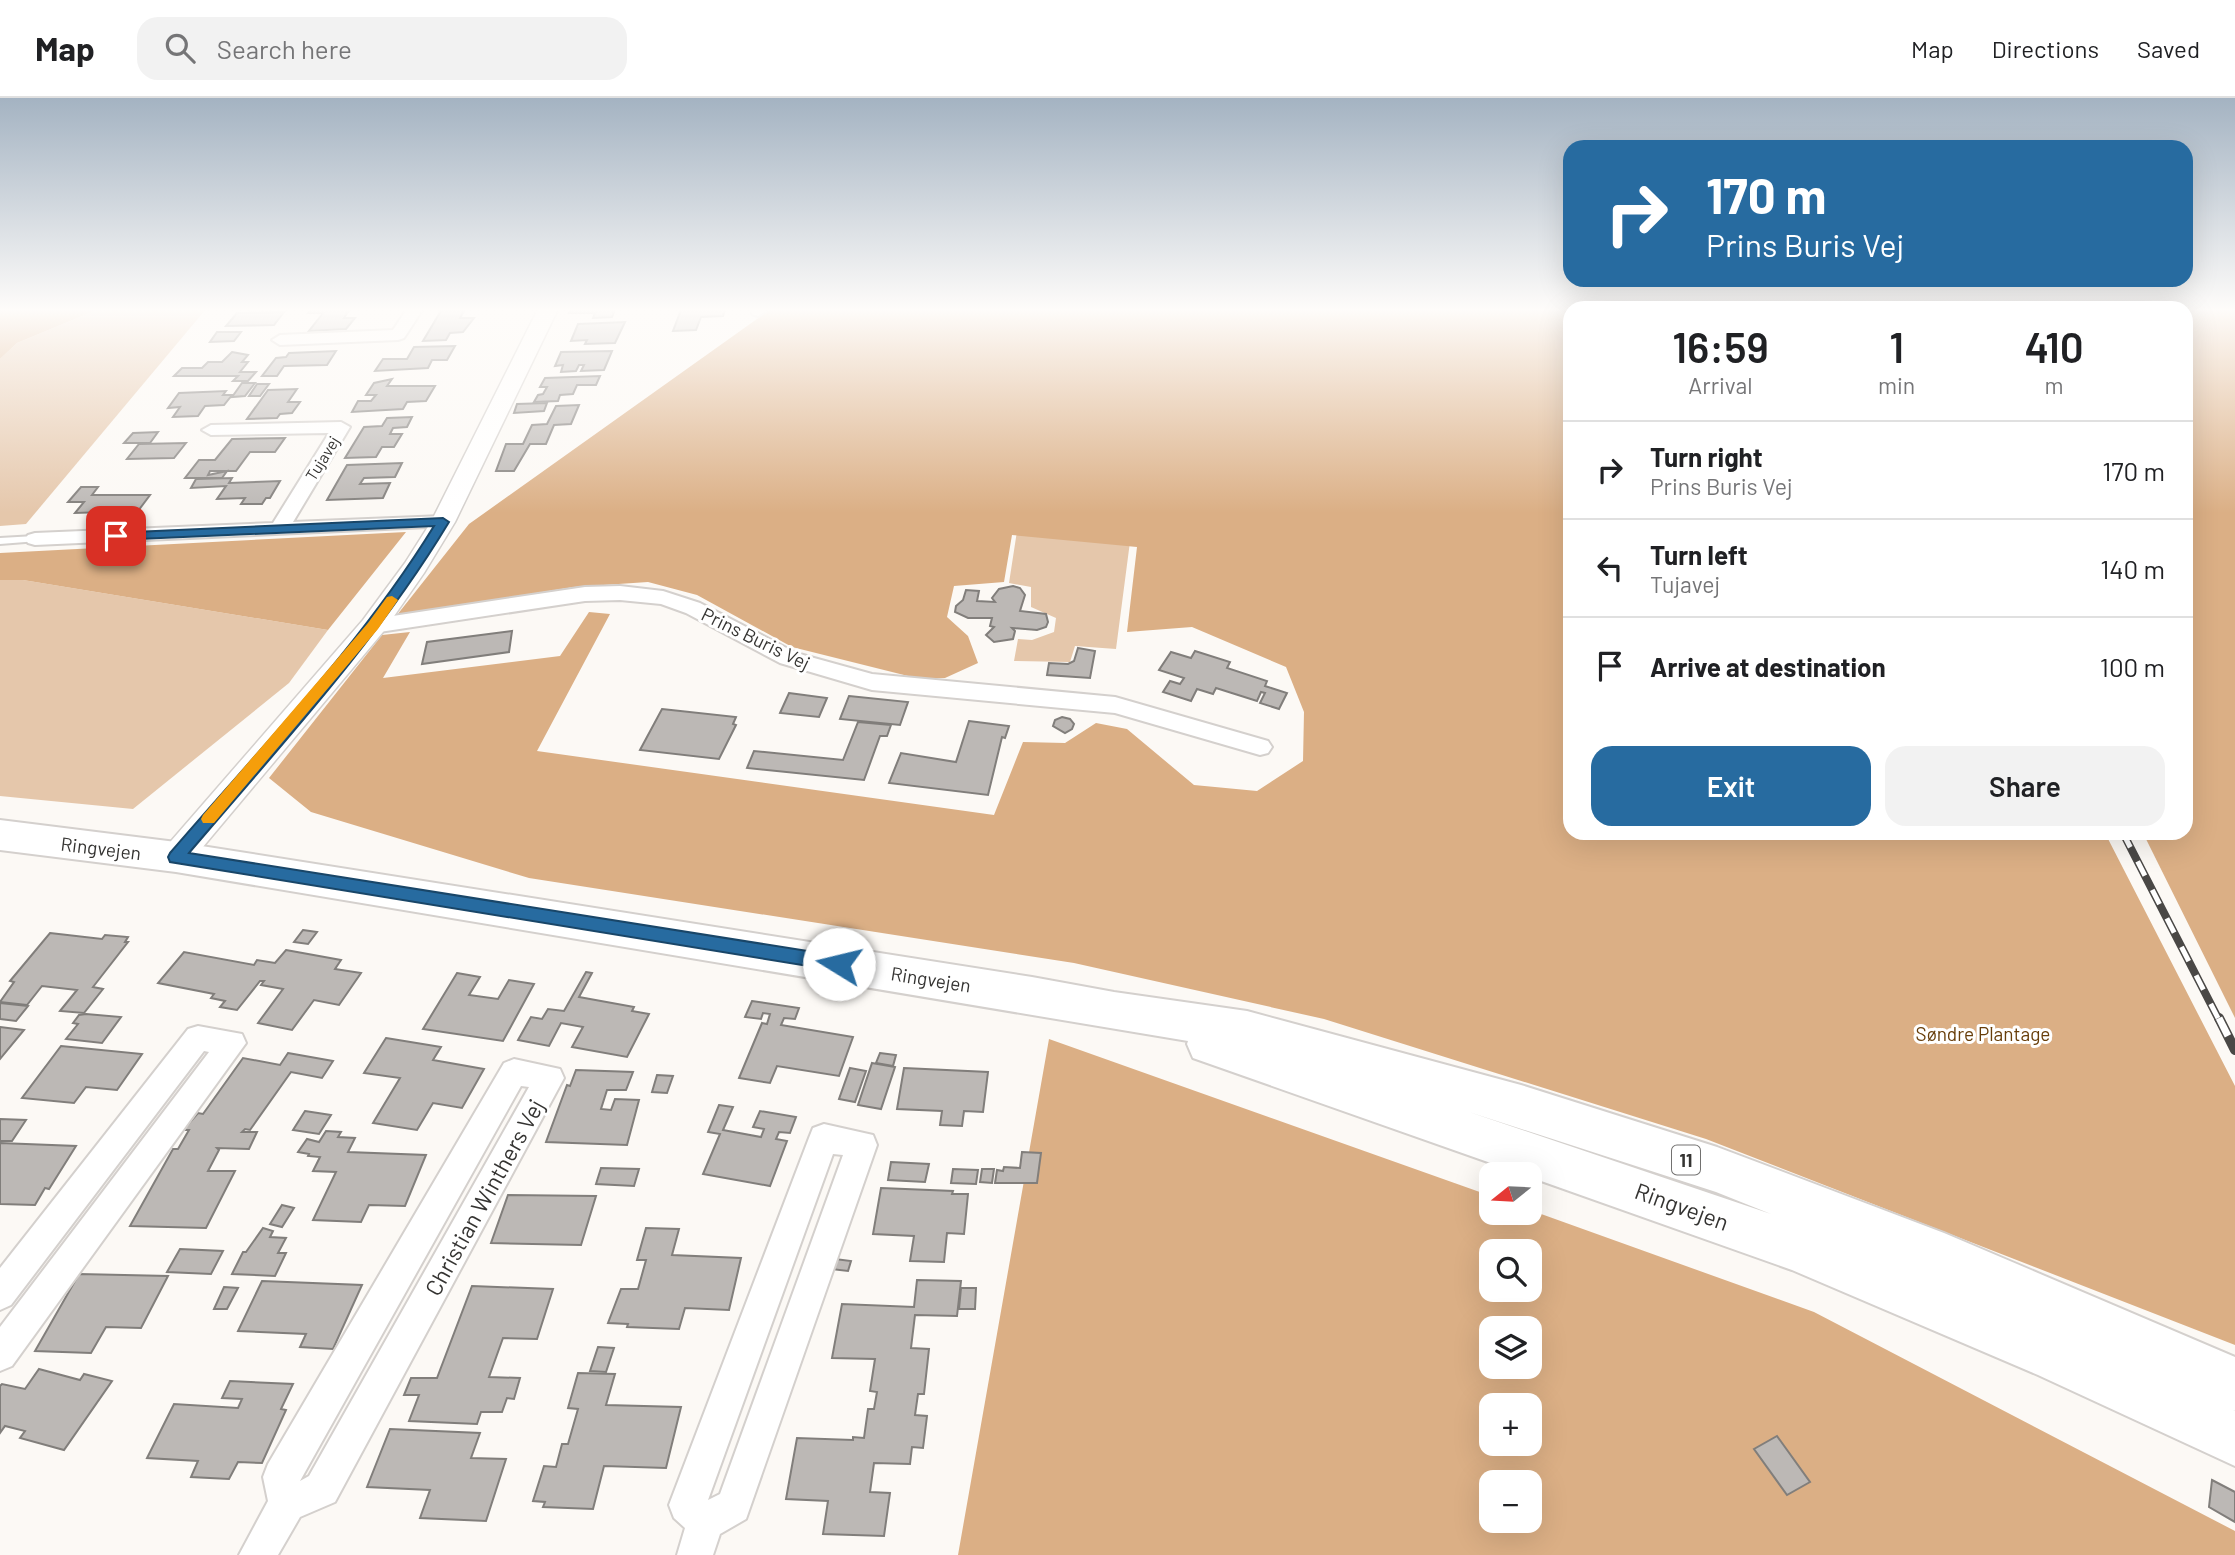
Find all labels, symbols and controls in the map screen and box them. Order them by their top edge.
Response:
search box [137,17,627,80]
text: Map [35,28,95,68]
icon: search [161,29,199,67]
text: Search here [217,33,352,64]
text: Map [1911,34,1954,63]
text: Directions [1992,34,2099,63]
text: Saved [2137,34,2200,63]
text: 170 m [1706,165,1826,224]
icon: right [1591,168,1682,259]
text: Prins Buris Vej [1706,225,1904,263]
text: 16:59 [1672,321,1769,371]
text: 1 [1889,321,1904,371]
text: 410 [2024,321,2084,371]
text: Arrival [1688,371,1753,399]
text: min [1878,371,1915,399]
text: m [2045,371,2064,399]
street label: Tujavej [301,432,343,484]
text: Turn right [1650,441,1763,472]
icon: right [1591,451,1629,489]
text: 170 m [2102,455,2165,486]
text: Prins Buris Vej [1650,472,1793,500]
pin [86,506,146,566]
icon: arrive [97,517,135,555]
text: Turn left [1650,539,1748,570]
icon: left [1591,549,1629,587]
text: 140 m [2100,553,2165,584]
text: Tujavej [1650,570,1720,598]
street label: Prins Buris Vej [698,602,814,674]
icon: arrive [1591,647,1629,685]
text: Arrive at destination [1650,651,1886,682]
text: 100 m [2100,651,2165,682]
button: Exit [1591,746,1871,826]
button: Share [1885,746,2165,826]
street label: Ringvejen [60,832,142,864]
position arrow [802,927,876,1001]
street label: Ringvejen [889,961,973,997]
park label: Søndre Plantage [1916,1022,2050,1045]
street label: Christian Winthers Vej [418,1094,550,1300]
road number: 11 [1672,1146,1700,1175]
north arrow [1479,1162,1542,1225]
map controls [1479,1162,1542,1533]
street label: Ringvejen [1631,1176,1733,1236]
button: search [1479,1239,1542,1302]
button: layers [1479,1316,1542,1379]
button: + [1479,1393,1542,1456]
button: − [1479,1470,1542,1533]

